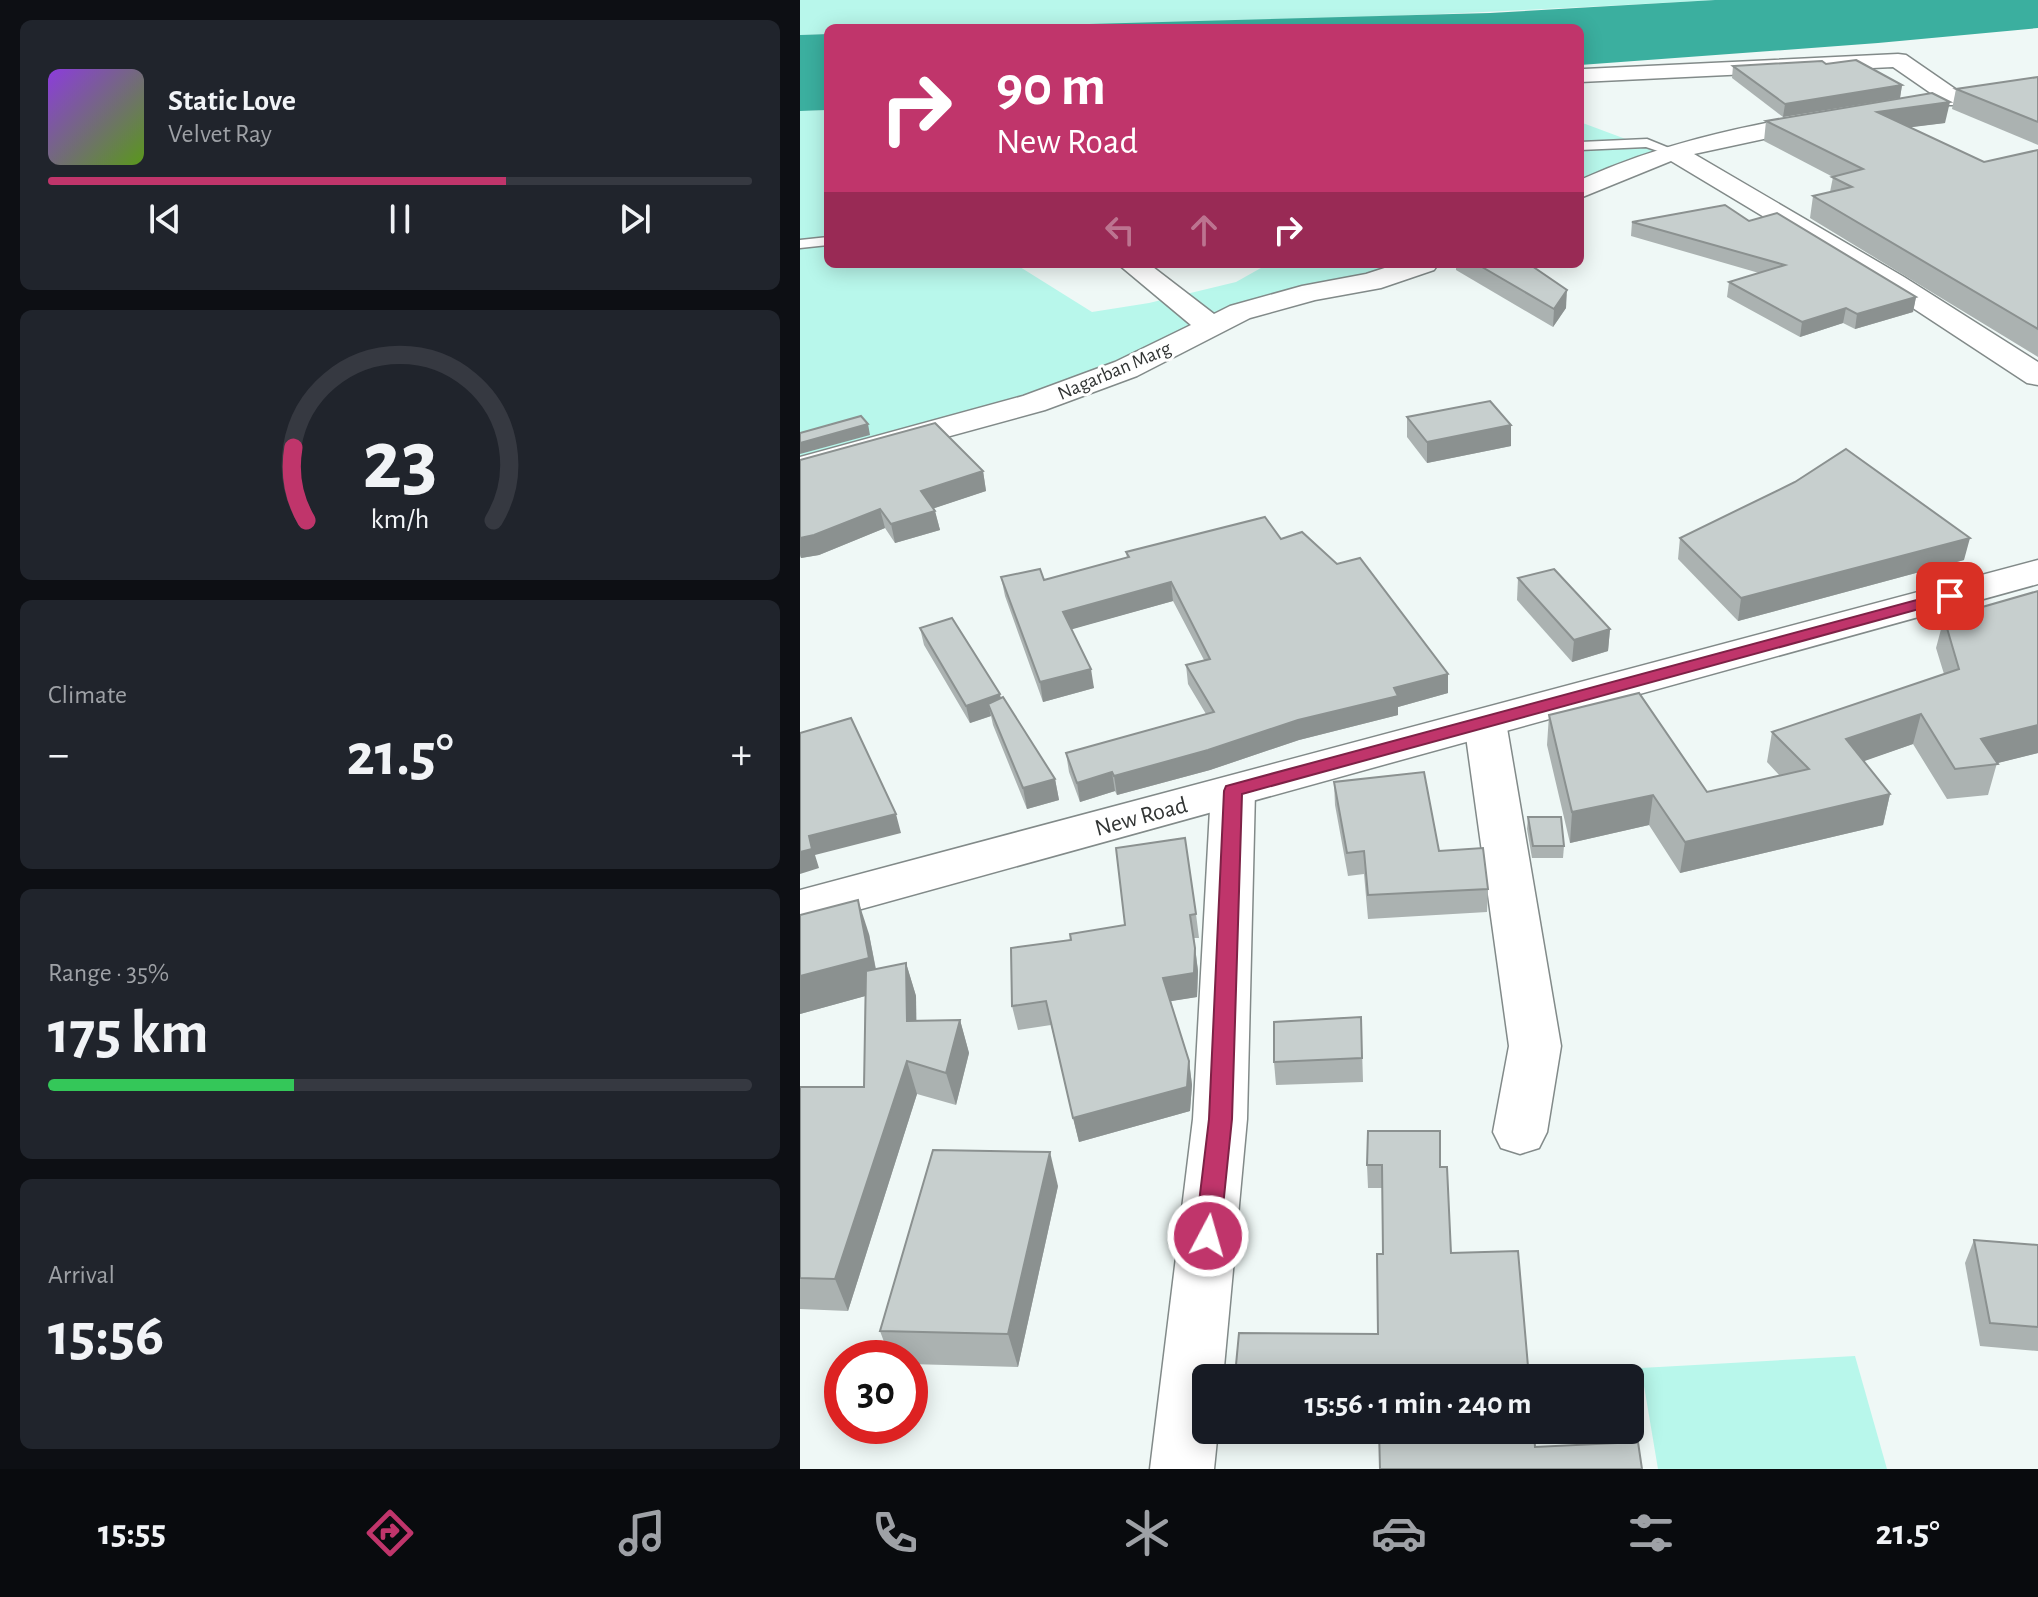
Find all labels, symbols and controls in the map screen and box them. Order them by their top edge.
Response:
icon: right [864,56,968,160]
text: 90 m [996,59,1106,115]
text: Static Love [168,86,296,116]
text: Velvet Ray [168,121,272,147]
text: New Road [996,124,1138,160]
icon: previous [143,197,187,241]
icon: pause [378,197,422,241]
icon: next [613,197,657,241]
icon: left [1098,208,1142,252]
icon: ahead [1182,208,1226,252]
icon: right [1266,208,1310,252]
street label: Nagarban Marg [1055,338,1174,404]
text: 23 [362,419,438,503]
text: km/h [371,505,429,534]
pin [1916,562,1984,630]
icon: arrive [1928,574,1972,618]
text: Climate [48,682,127,708]
text: 21.5° [346,726,454,786]
text: − [48,733,69,777]
text: + [731,733,752,777]
street label: New Road [1092,793,1190,841]
text: Range · 35% [48,960,169,986]
text: 175 km [48,1004,209,1064]
position arrow [1166,1194,1250,1278]
text: Arrival [48,1262,115,1288]
text: 15:56 [48,1306,164,1366]
speed limit sign: 30 [824,1340,928,1444]
text: 15:56 · 1 min · 240 m [1305,1389,1531,1419]
icon: directions [362,1505,418,1561]
icon: music [614,1505,670,1561]
icon: phone [867,1505,923,1561]
icon: climate [1119,1505,1175,1561]
icon: car [1371,1505,1427,1561]
icon: filters [1623,1505,1679,1561]
text: 15:55 [98,1515,166,1551]
text: 21.5° [1876,1515,1940,1551]

